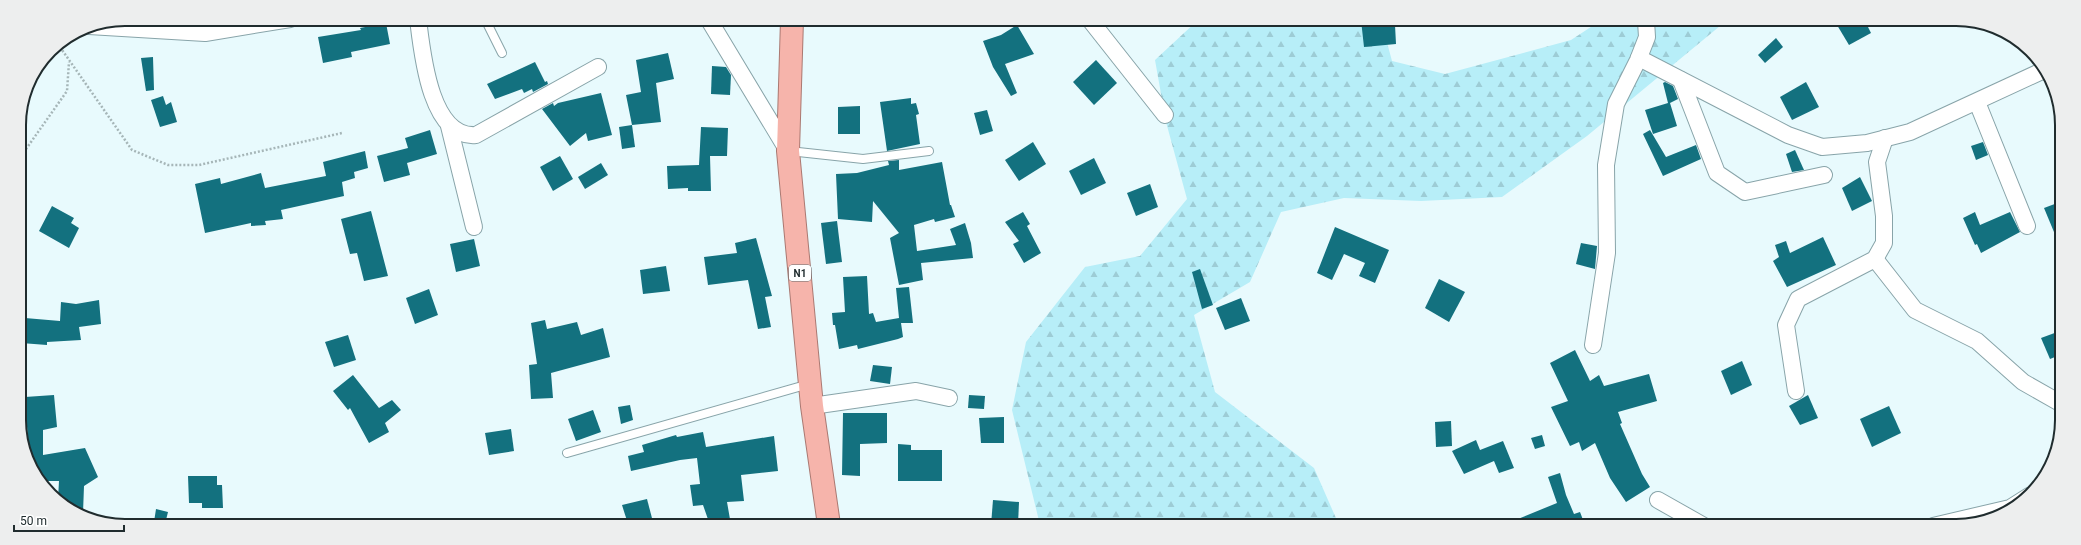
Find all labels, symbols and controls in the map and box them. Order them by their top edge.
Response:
road number: N1 [789,265,811,281]
scale bar [14,507,124,533]
text: 50 m [20,514,47,528]

